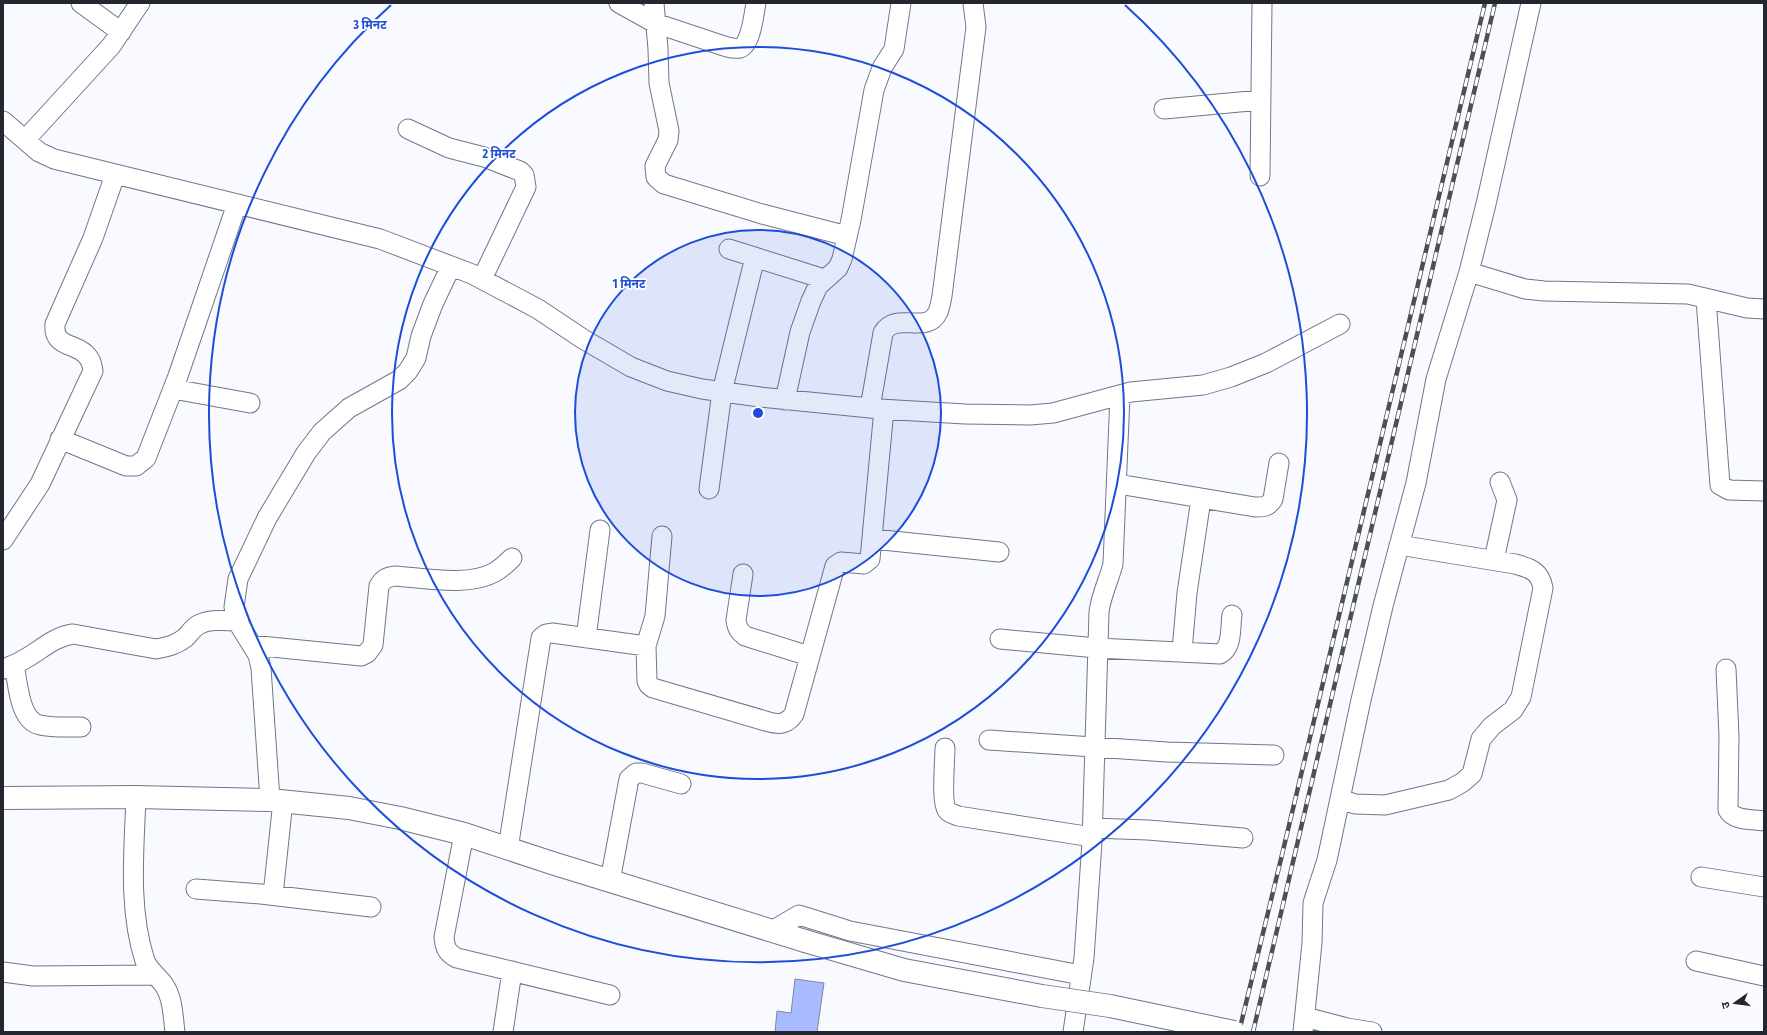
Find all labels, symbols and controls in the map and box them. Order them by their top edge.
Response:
text: 3 मिनट [352,17,387,32]
text: 2 मिनट [481,146,516,161]
text: 1 मिनट [613,276,646,291]
centre of rings [751,406,765,420]
north arrow [1715,983,1755,1023]
text: उ [1719,1000,1733,1010]

